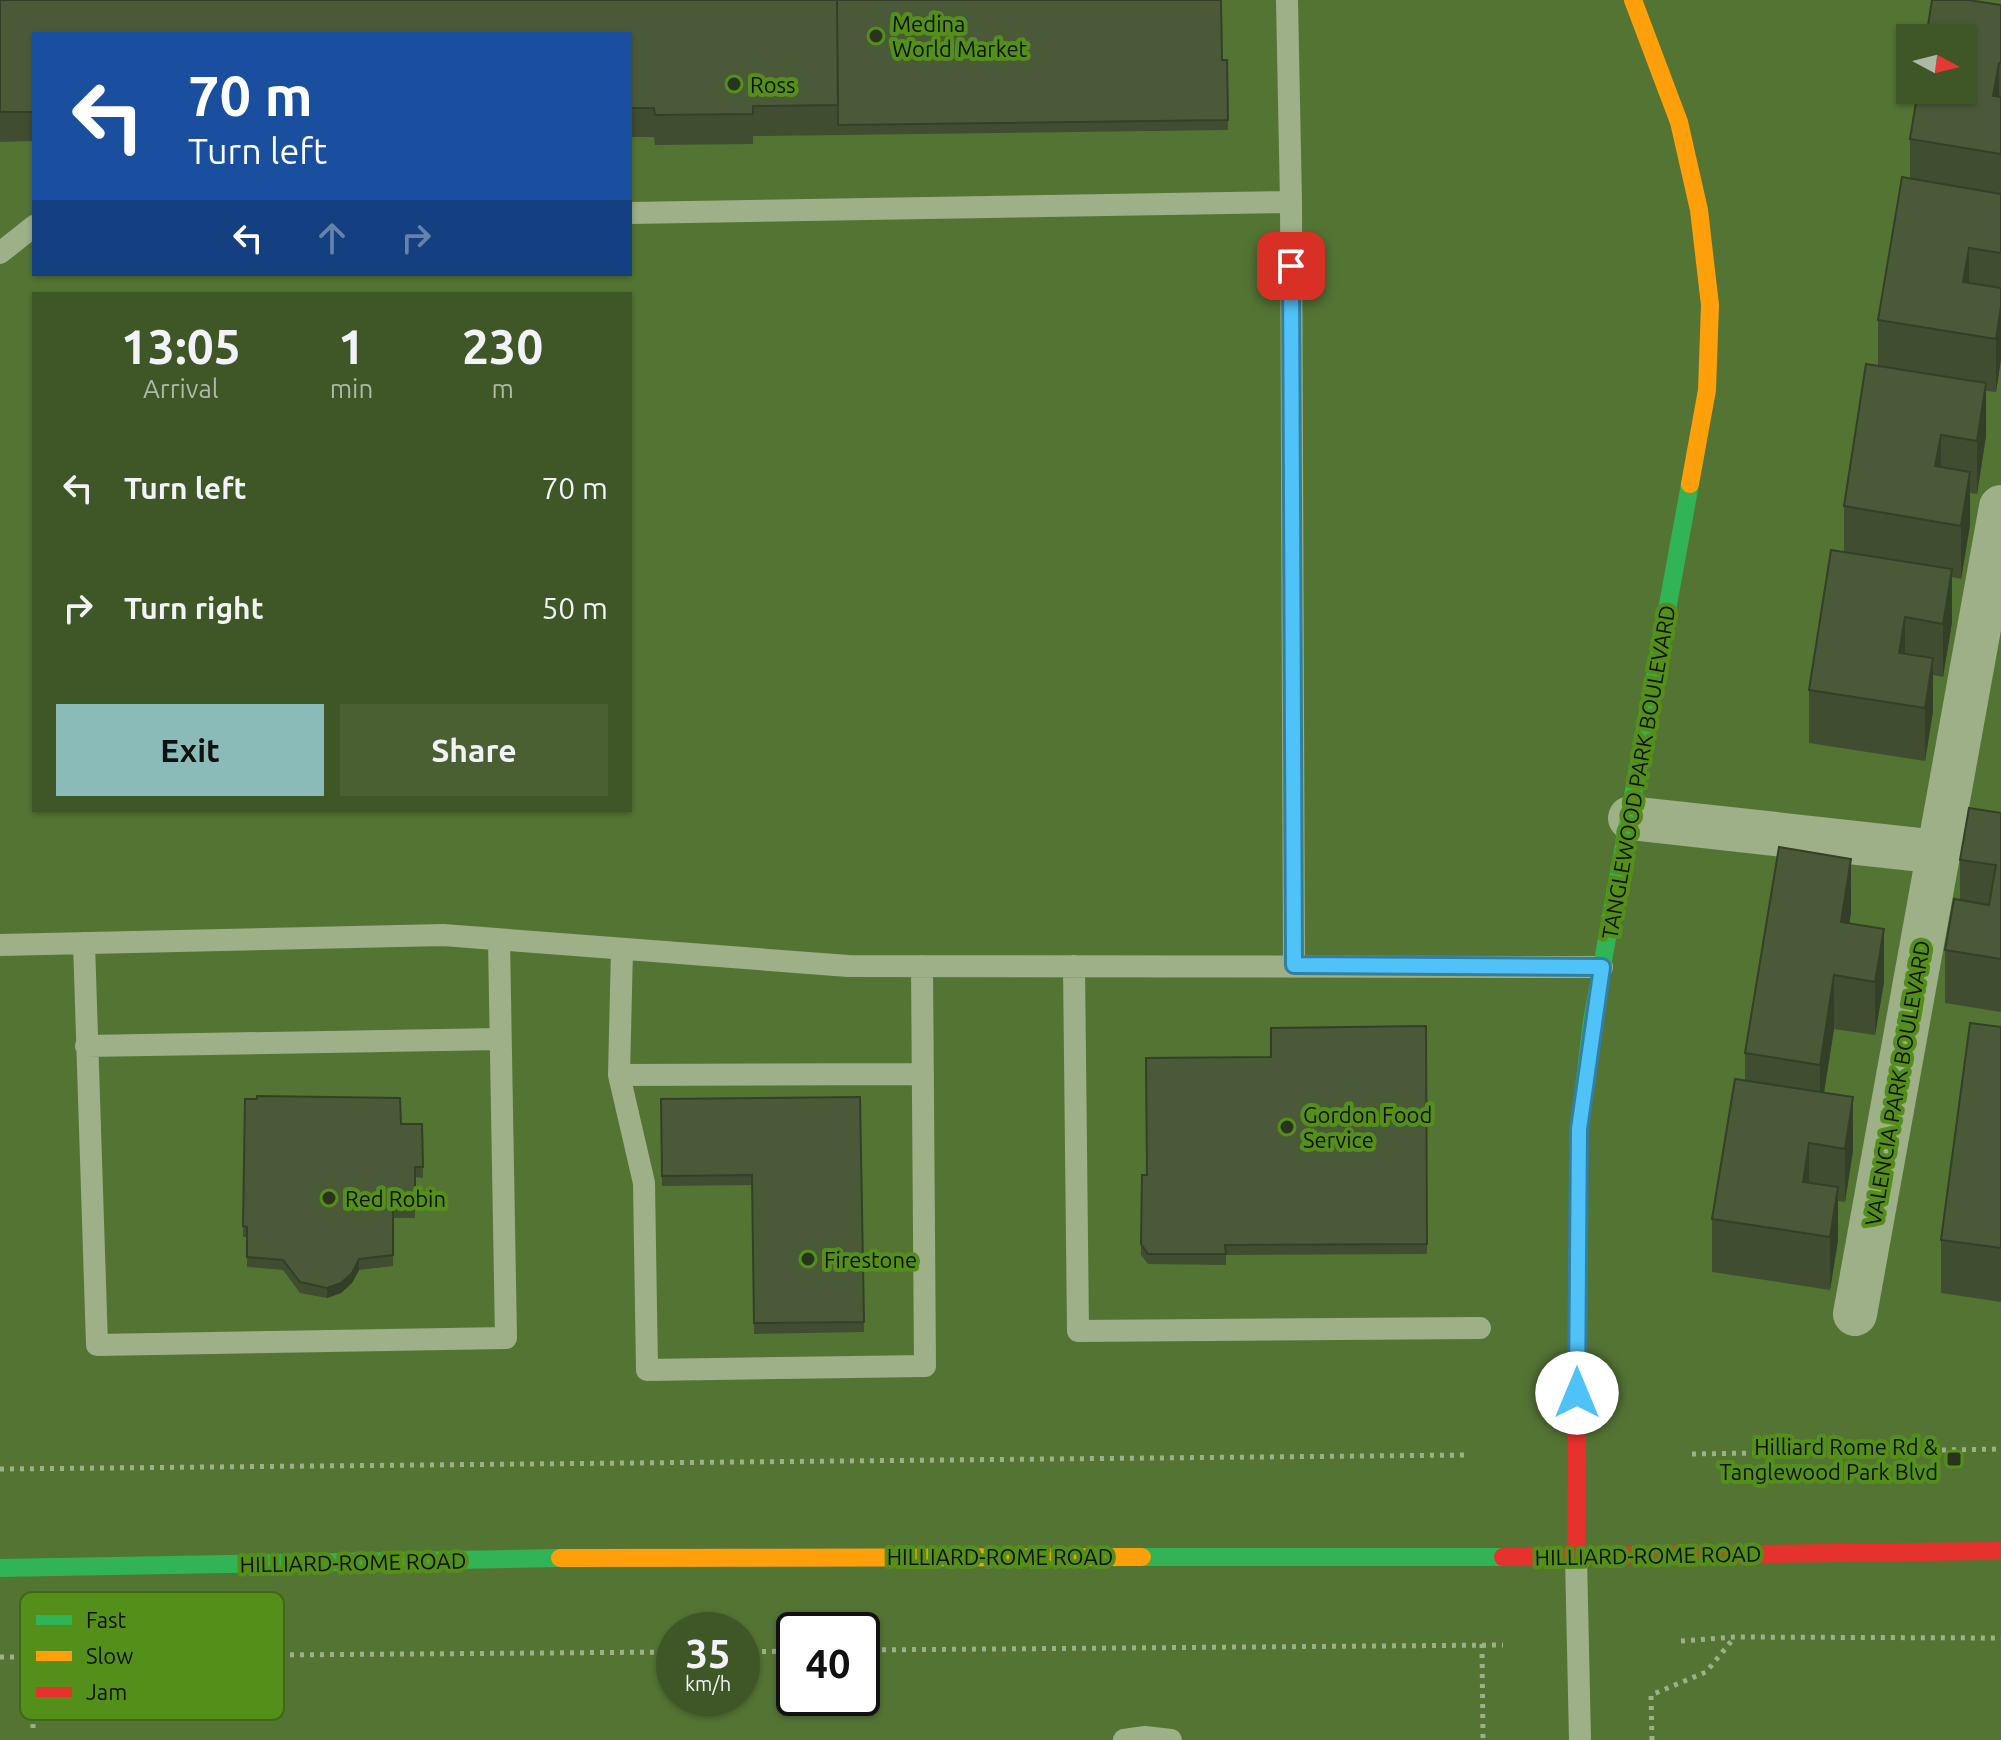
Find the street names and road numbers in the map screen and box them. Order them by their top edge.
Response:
street label: TANGLEWOOD PARK BOULEVARD [1596,603,1680,941]
street label: VALENCIA PARK BOULEVARD [1860,938,1934,1228]
street label: HILLIARD-ROME ROAD [1535,1541,1761,1569]
street label: HILLIARD-ROME ROAD [887,1544,1113,1569]
street label: HILLIARD-ROME ROAD [240,1548,466,1576]

